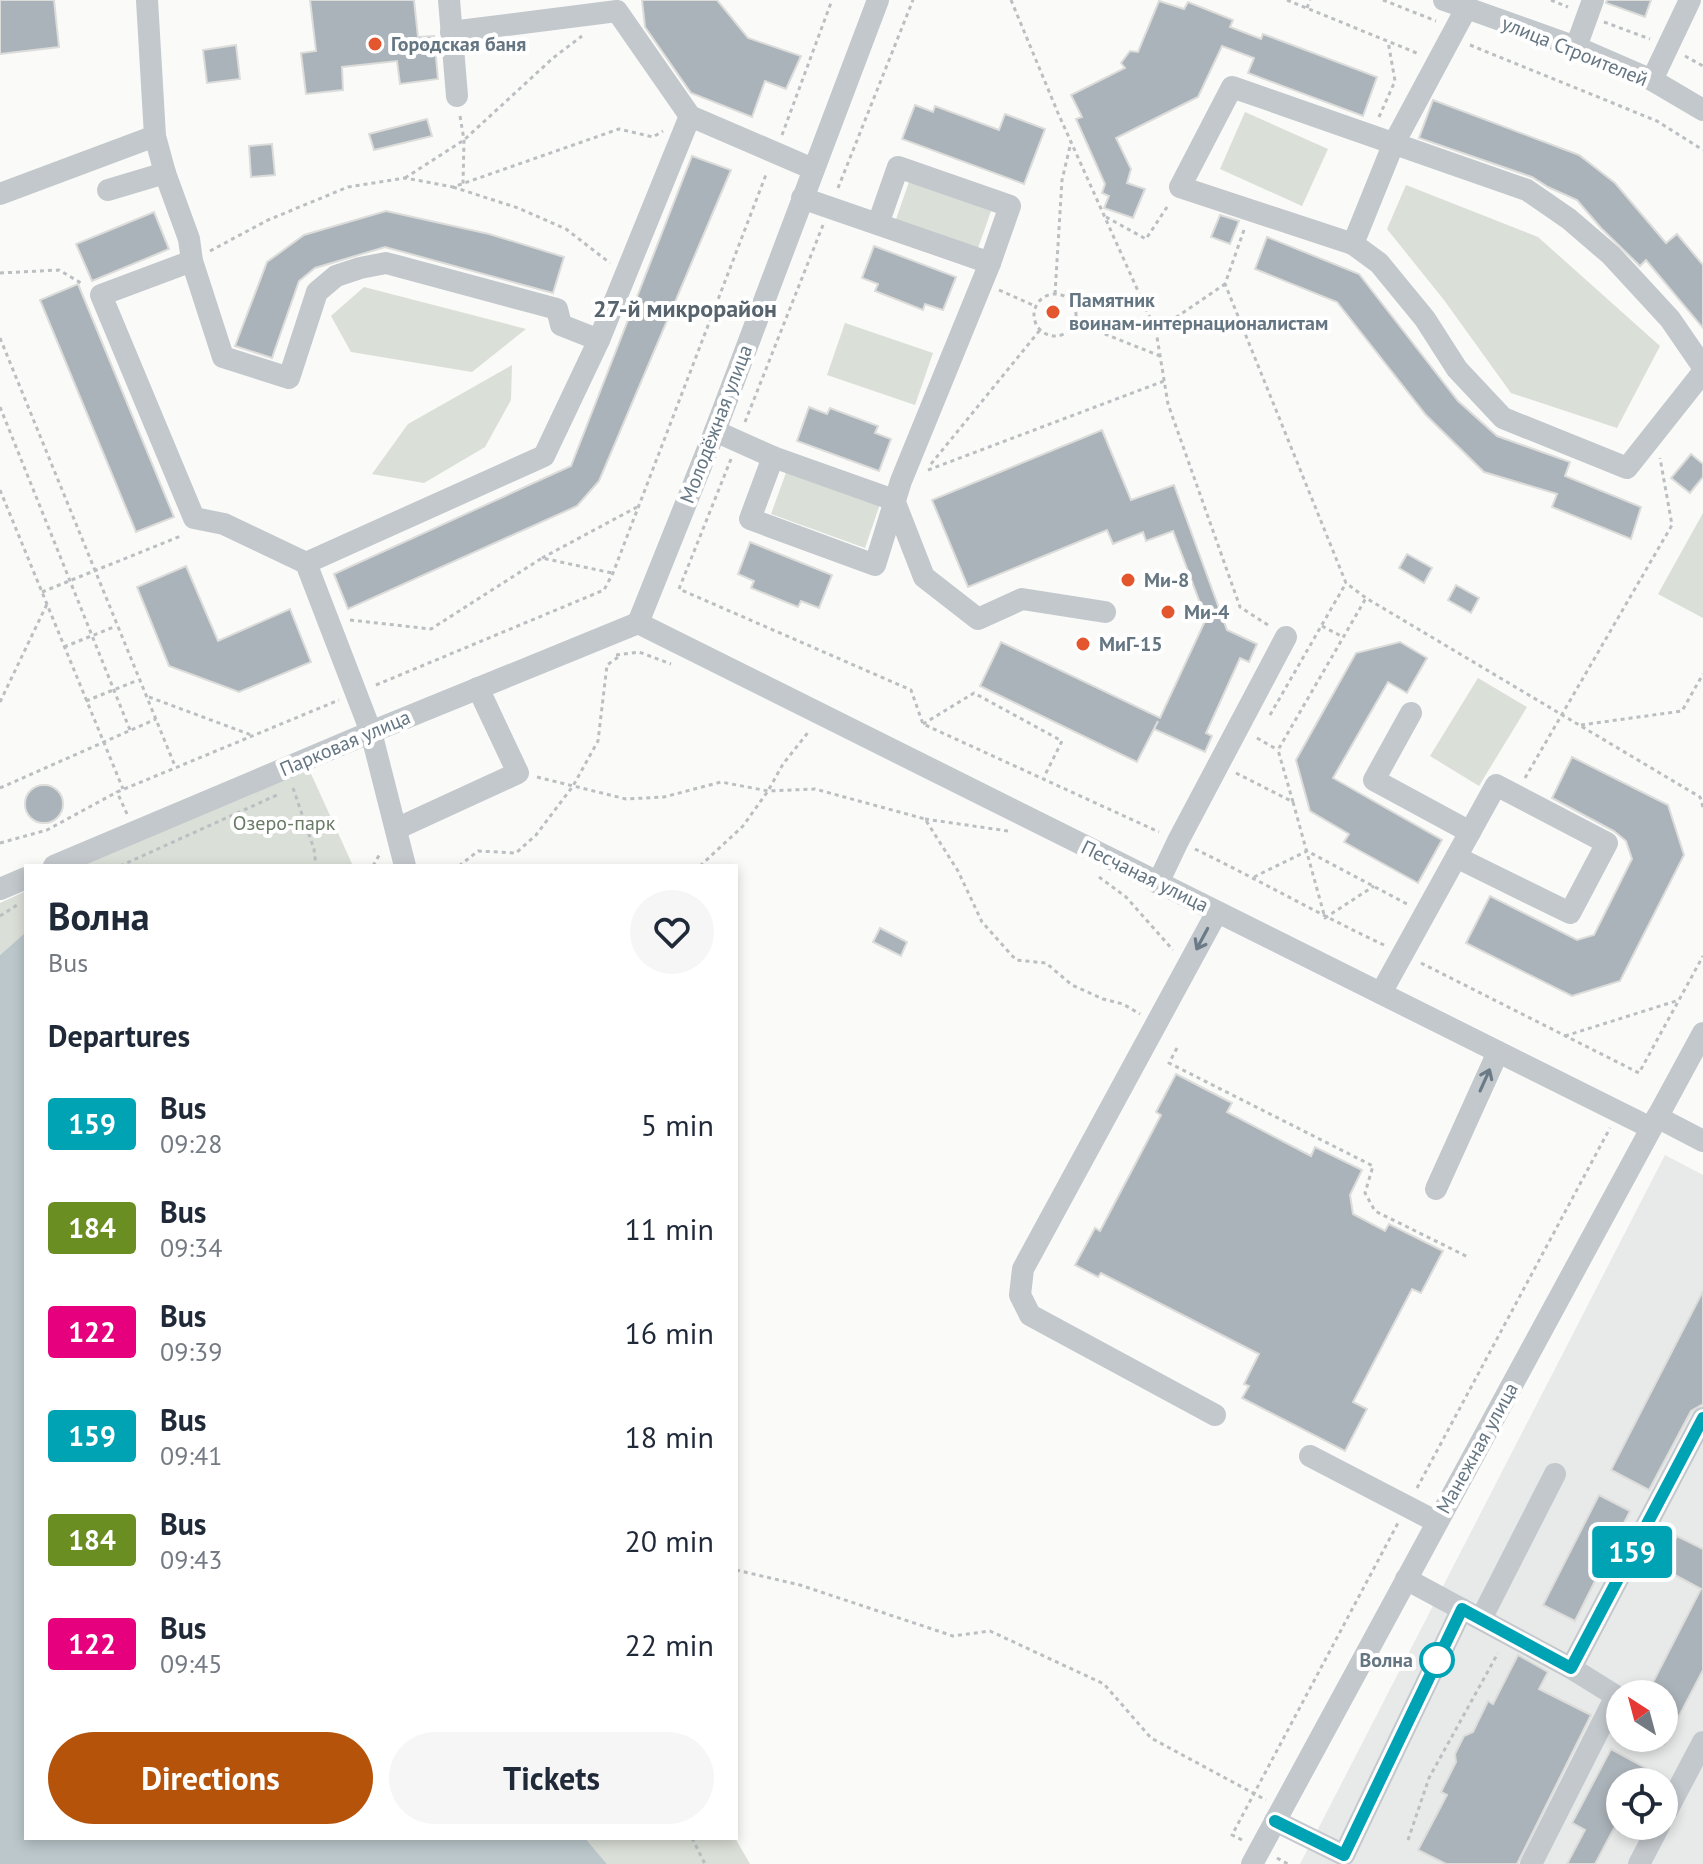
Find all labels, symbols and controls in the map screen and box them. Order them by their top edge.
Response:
street label: улица Строителей [1498,10,1652,92]
place label: Городская баня [391,31,526,57]
marker: Городская баня [366,35,384,53]
place label: Памятник воинам-интернационалистам [1069,287,1328,336]
district label: 27-й микрорайон [593,293,777,324]
marker: Памятник воинам-интернационалистам [1044,303,1062,321]
street label: Молодёжная улица [674,341,758,507]
place label: Ми-8 [1144,567,1189,593]
marker: Ми-8 [1119,571,1137,589]
place label: Ми-4 [1184,599,1230,625]
marker: Ми-4 [1159,603,1177,621]
place label: МиГ-15 [1099,631,1163,657]
marker: МиГ-15 [1074,635,1092,653]
street label: Парковая улица [276,704,414,782]
park label: Озеро-парк [233,810,336,836]
street label: Песчаная улица [1077,834,1213,918]
button: heart [630,890,714,974]
text: Волна [48,891,150,940]
one-way arrow [1194,927,1210,951]
text: Bus [48,946,88,979]
text: Departures [48,1016,190,1055]
one-way arrow [1478,1069,1493,1093]
text: Bus [160,1088,207,1127]
text: 159 [68,1105,116,1142]
text: 5 min [641,1105,714,1144]
text: 09:28 [160,1127,222,1160]
text: Bus [160,1192,207,1231]
text: 184 [68,1209,116,1246]
text: 11 min [624,1209,714,1248]
text: 09:34 [160,1231,222,1264]
text: Bus [160,1296,207,1335]
text: 122 [68,1313,116,1350]
text: 16 min [624,1313,714,1352]
text: 09:39 [160,1335,222,1368]
street label: Манежная улица [1430,1378,1524,1518]
text: Bus [160,1400,207,1439]
text: 159 [68,1417,116,1454]
text: 18 min [624,1417,714,1456]
text: 09:41 [160,1439,222,1472]
text: Bus [160,1504,207,1543]
text: 184 [68,1521,116,1558]
text: 20 min [624,1521,714,1560]
line badge: 159 [1586,1526,1678,1578]
text: 159 [1608,1533,1656,1570]
text: 09:43 [160,1543,222,1576]
text: Bus [160,1608,207,1647]
text: 122 [68,1625,116,1662]
text: 22 min [624,1625,714,1664]
marker: Волна [1420,1643,1454,1677]
text: 09:45 [160,1647,222,1680]
place label: Волна [1359,1647,1413,1673]
north arrow [1606,1680,1678,1752]
map controls [1606,1680,1678,1840]
button: Directions [48,1732,373,1824]
button: Tickets [389,1732,714,1824]
button: locate [1606,1768,1678,1840]

